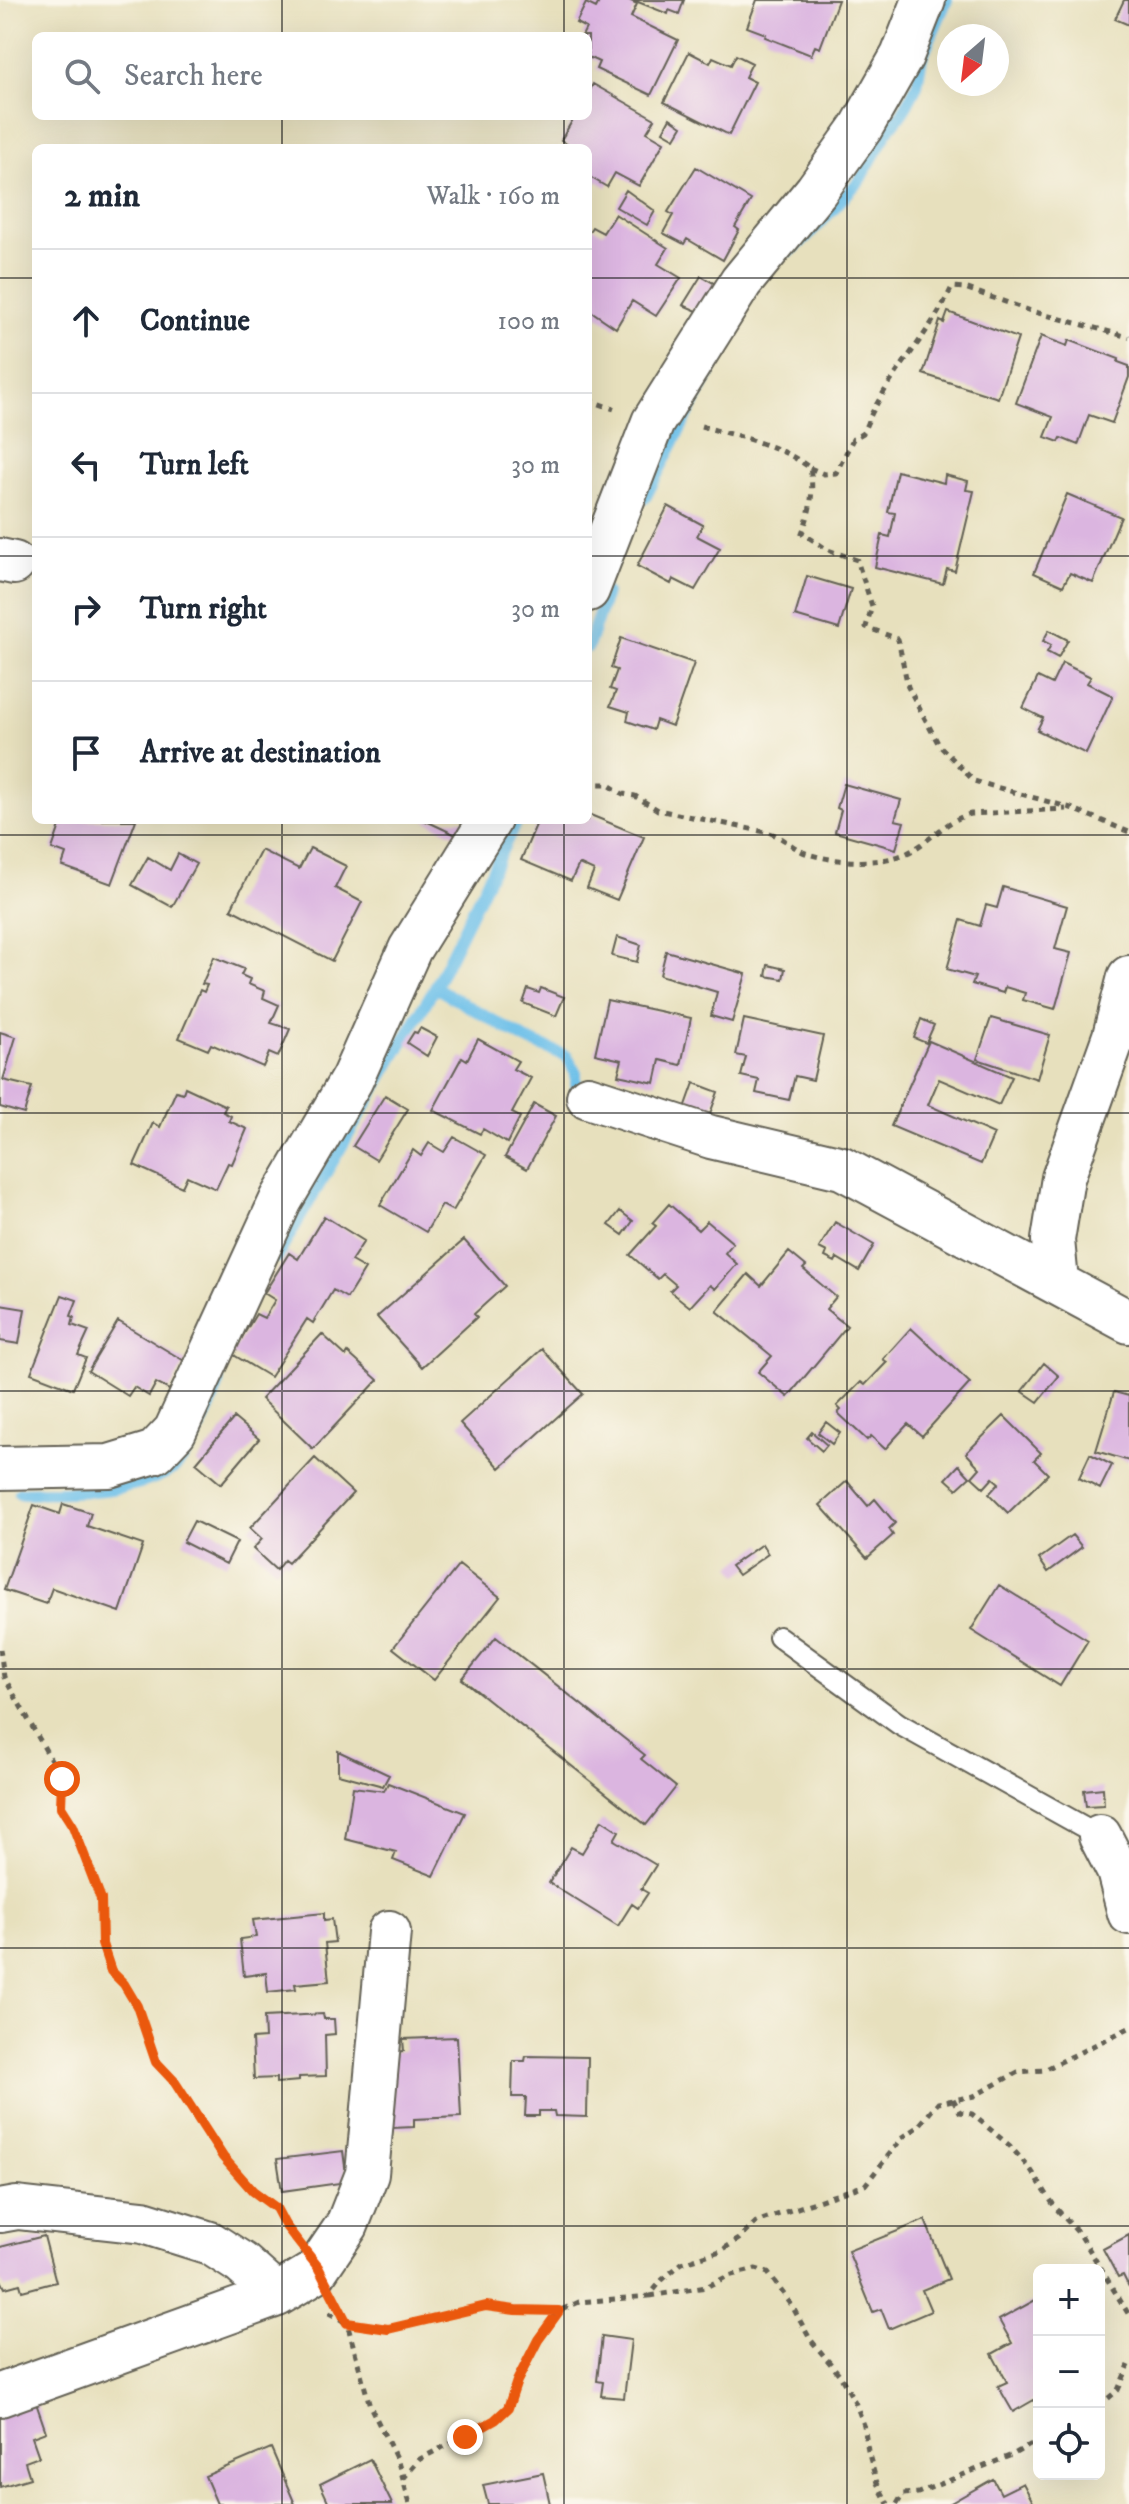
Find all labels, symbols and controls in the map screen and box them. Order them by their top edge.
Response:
north arrow [937,24,1009,96]
search box [32,32,592,120]
icon: search [60,54,104,98]
text: Search here [124,58,263,95]
text: 2 min [64,175,140,217]
text: Walk · 160 m [427,180,560,213]
icon: ahead [64,299,108,343]
text: Continue [140,303,250,340]
text: 100 m [497,305,560,338]
icon: left [64,443,108,487]
text: Turn left [140,447,249,484]
text: 30 m [511,449,560,482]
icon: right [64,587,108,631]
text: Turn right [140,591,267,628]
text: 30 m [511,593,560,626]
icon: arrive [64,731,108,775]
text: Arrive at destination [140,735,381,772]
route start [44,1761,80,1797]
map controls [1033,2264,1105,2480]
button: + [1033,2264,1105,2336]
button: − [1033,2336,1105,2408]
button: locate [1033,2408,1105,2480]
route end [447,2419,483,2455]

